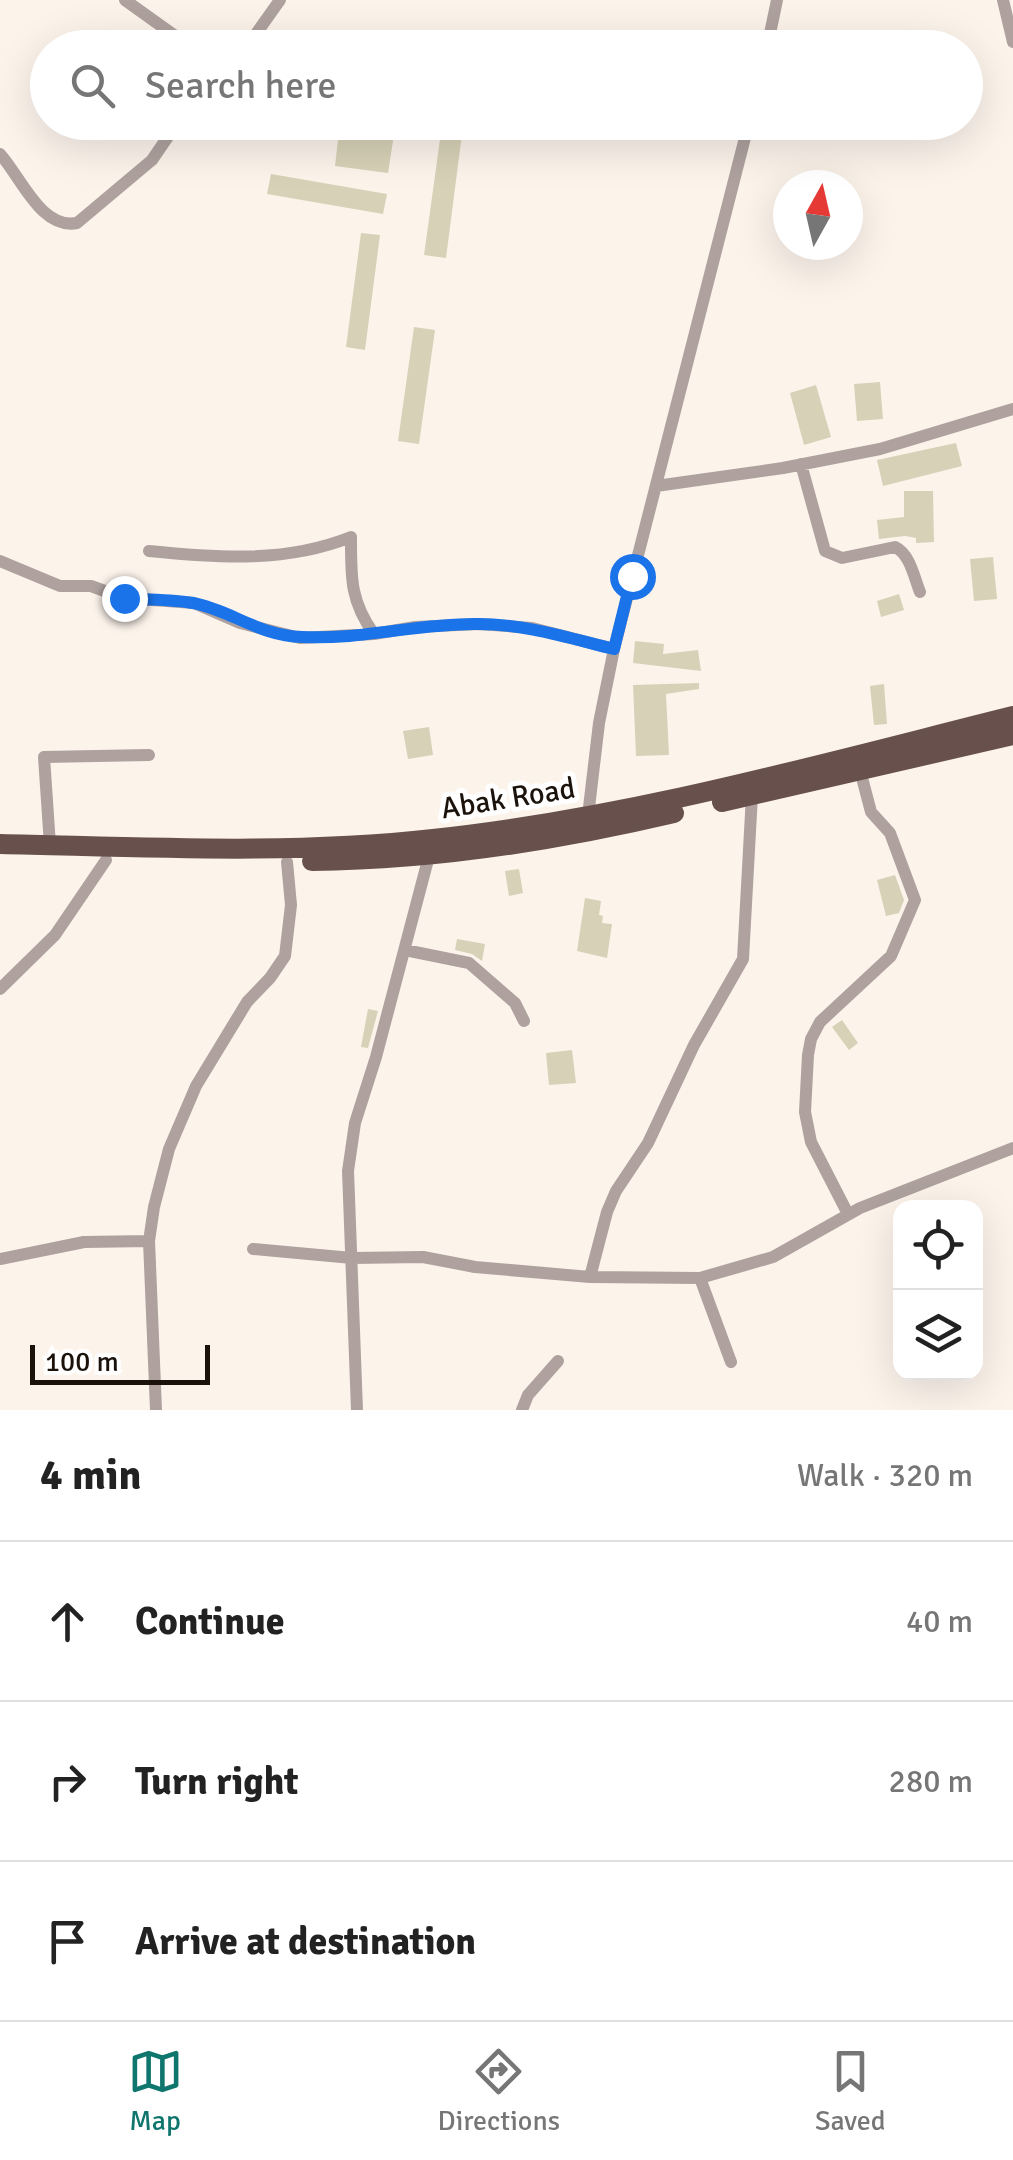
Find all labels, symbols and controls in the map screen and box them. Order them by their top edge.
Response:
search box [30,30,983,140]
icon: search [65,58,120,113]
text: Search here [145,62,337,109]
north arrow [773,170,863,260]
route start [610,554,656,600]
route end [102,576,148,622]
street label: Abak Road [438,770,578,827]
map controls [893,1200,983,1380]
button: locate [893,1200,983,1290]
button: layers [893,1290,983,1380]
scale bar [30,1340,210,1384]
text: 100 m [45,1345,119,1379]
text: 4 min [40,1450,141,1501]
text: Walk · 320 m [797,1456,973,1495]
icon: ahead [40,1594,95,1649]
text: Continue [135,1598,285,1645]
text: 40 m [906,1602,973,1641]
icon: right [40,1754,95,1809]
text: Turn right [135,1758,299,1805]
text: 280 m [889,1762,973,1801]
icon: arrive [40,1914,95,1969]
text: Arrive at destination [135,1918,476,1965]
tab: Map [128,2044,183,2138]
tab: Directions [438,2044,560,2138]
tab: Saved [815,2044,885,2138]

